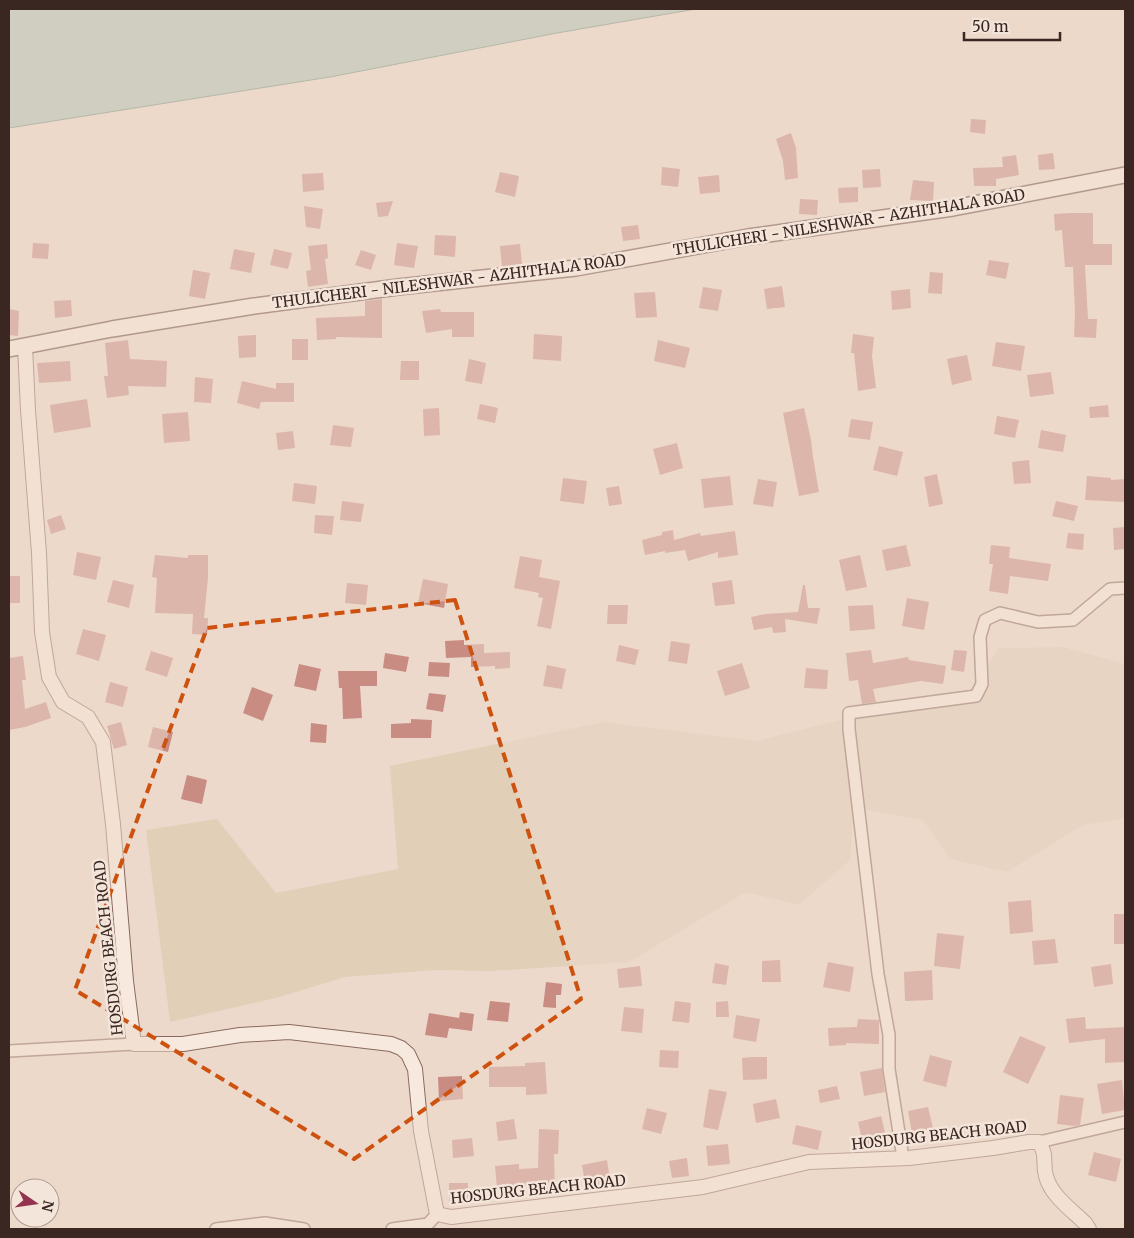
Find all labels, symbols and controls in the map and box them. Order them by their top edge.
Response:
scale bar [964,10,1060,42]
text: 50 m [972,17,1009,36]
street label: THULICHERI - NILESHWAR - AZHITHALA ROAD [672,185,1026,259]
street label: THULICHERI - NILESHWAR - AZHITHALA ROAD [271,250,627,312]
street label: HOSDURG BEACH ROAD [89,859,127,1037]
street label: HOSDURG BEACH ROAD [850,1116,1028,1154]
street label: HOSDURG BEACH ROAD [449,1170,627,1208]
north arrow [10,1178,60,1228]
text: N [38,1199,58,1213]

